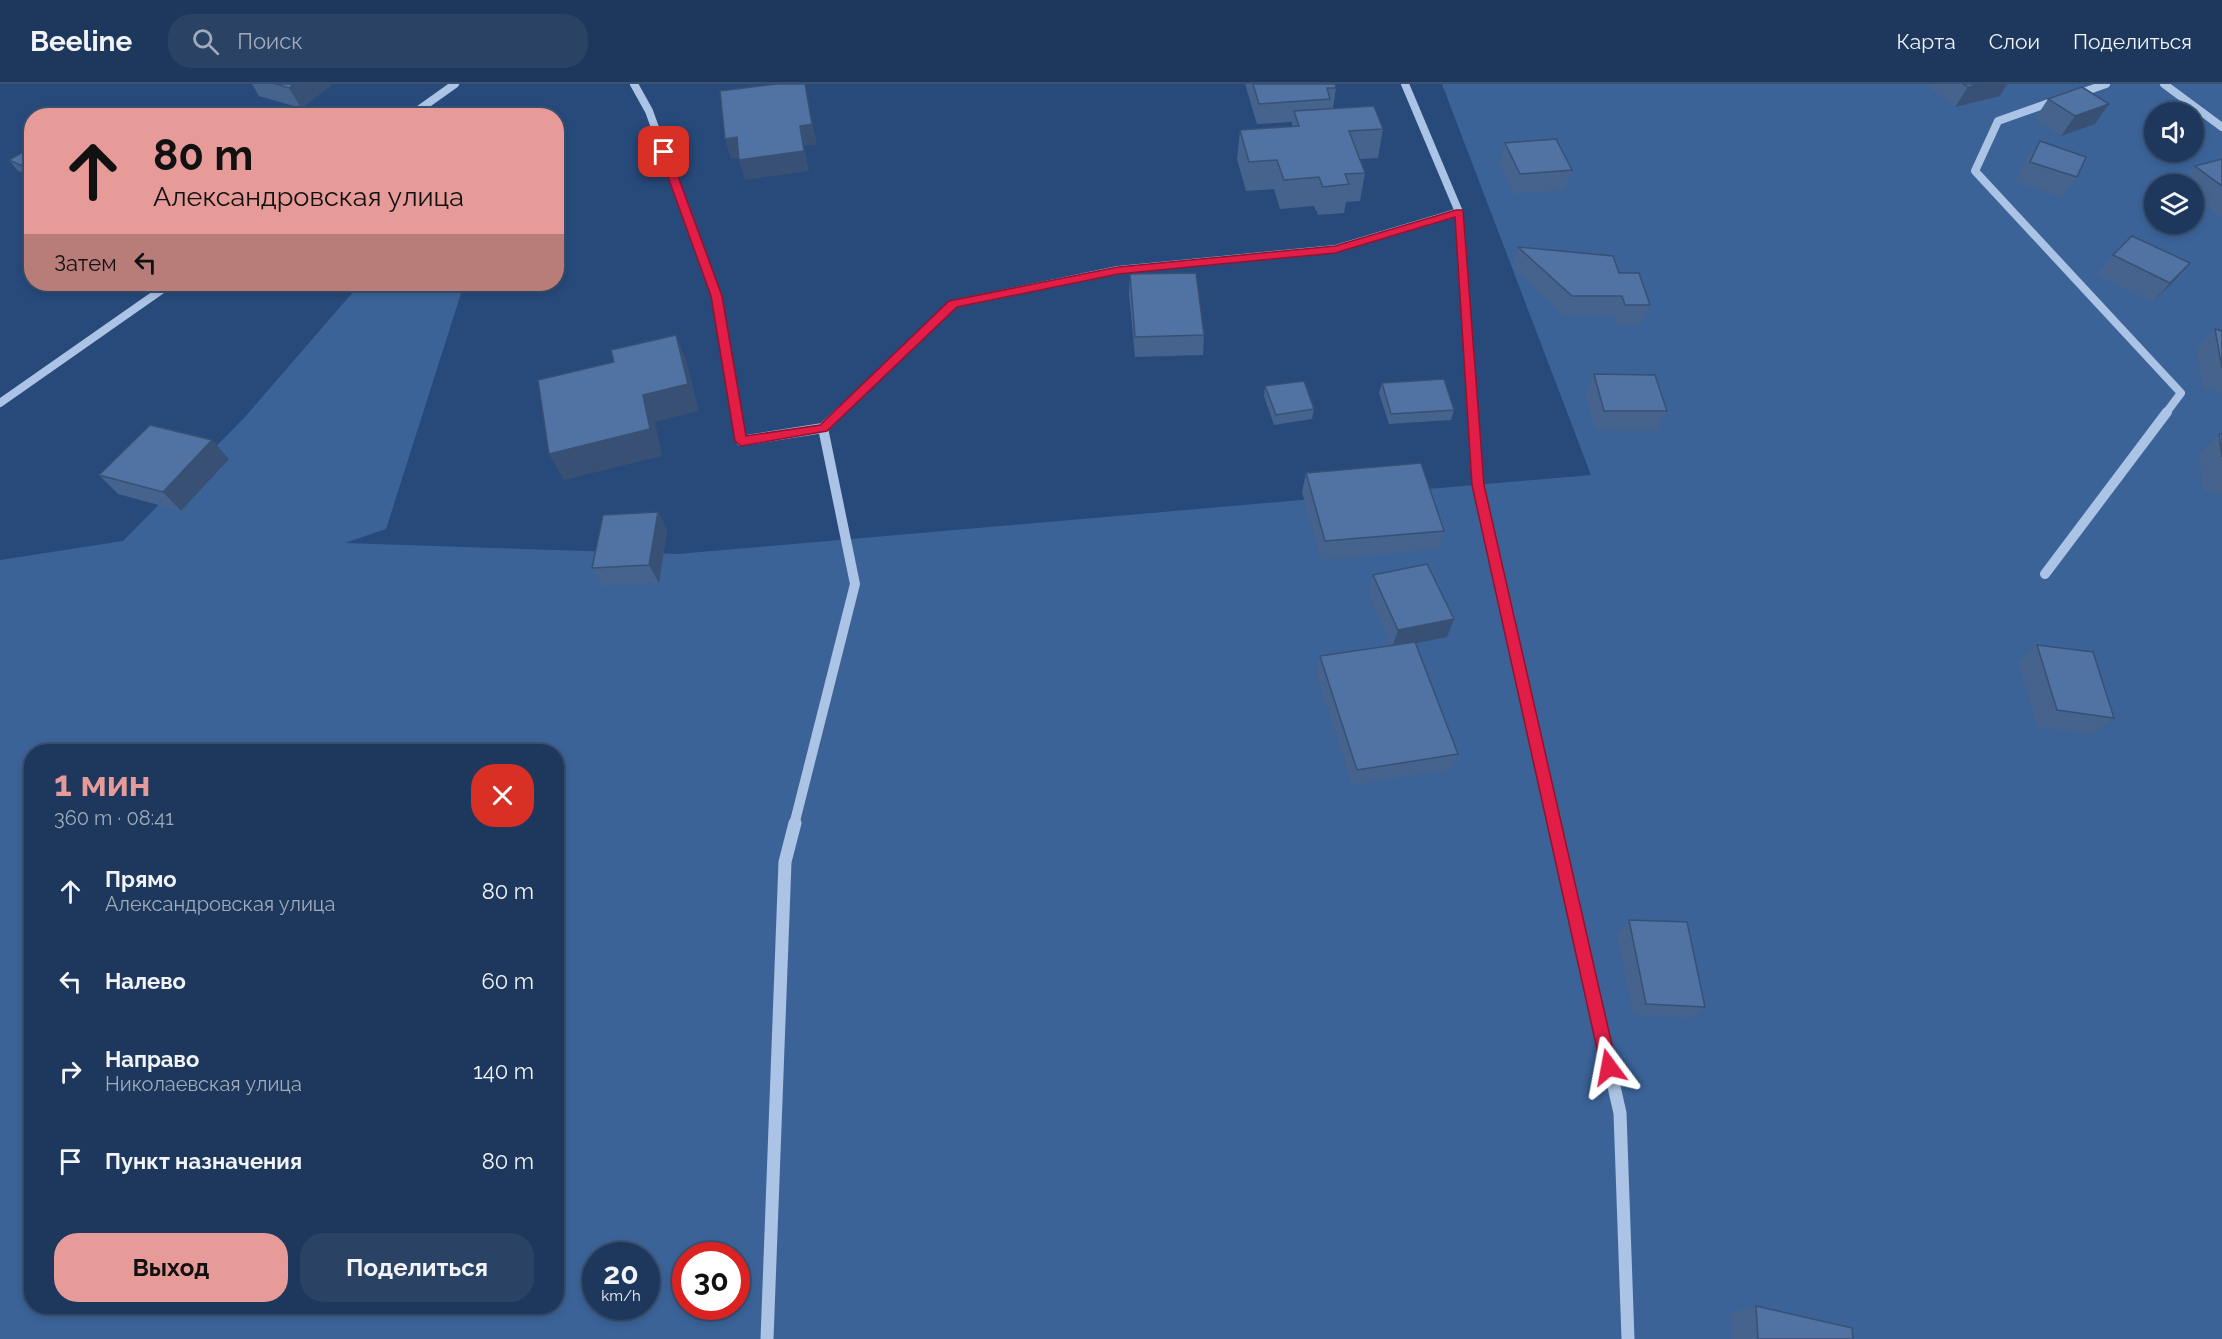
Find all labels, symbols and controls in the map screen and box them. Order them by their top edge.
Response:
search box [168,14,588,68]
text: Beeline [30,25,132,58]
icon: search [189,25,222,58]
text: Поиск [237,28,303,54]
text: Карта [1897,29,1956,54]
text: Слои [1989,29,2040,54]
text: Поделиться [2073,29,2192,54]
map controls [2144,102,2204,234]
button: sound [2144,102,2204,162]
pin [638,126,689,177]
text: 80 m [153,131,253,180]
icon: ahead [54,132,132,210]
icon: arrive [647,135,680,168]
button: layers [2144,174,2204,234]
text: Александровская улица [153,181,464,212]
icon: left [129,246,162,279]
text: Затем [54,250,117,276]
text: 1 мин [54,762,150,804]
button: close [471,764,534,827]
text: 360 m · 08:41 [54,806,174,830]
text: Прямо [105,866,177,892]
icon: ahead [54,875,87,908]
text: 80 m [482,878,534,904]
text: Александровская улица [105,892,335,916]
icon: left [54,965,87,998]
text: Налево [105,968,186,994]
text: 60 m [481,968,534,994]
position arrow [1577,1035,1641,1099]
text: Направо [105,1046,199,1072]
icon: right [54,1055,87,1088]
text: 140 m [473,1058,534,1084]
text: Николаевская улица [105,1072,302,1096]
icon: arrive [54,1145,87,1178]
text: Пункт назначения [105,1148,302,1174]
text: 80 m [482,1148,534,1174]
button: Выход [54,1233,288,1302]
button: Поделиться [300,1233,534,1302]
speed limit sign: 30 [672,1242,750,1320]
text: 20 [603,1256,639,1291]
text: km/h [601,1287,641,1305]

